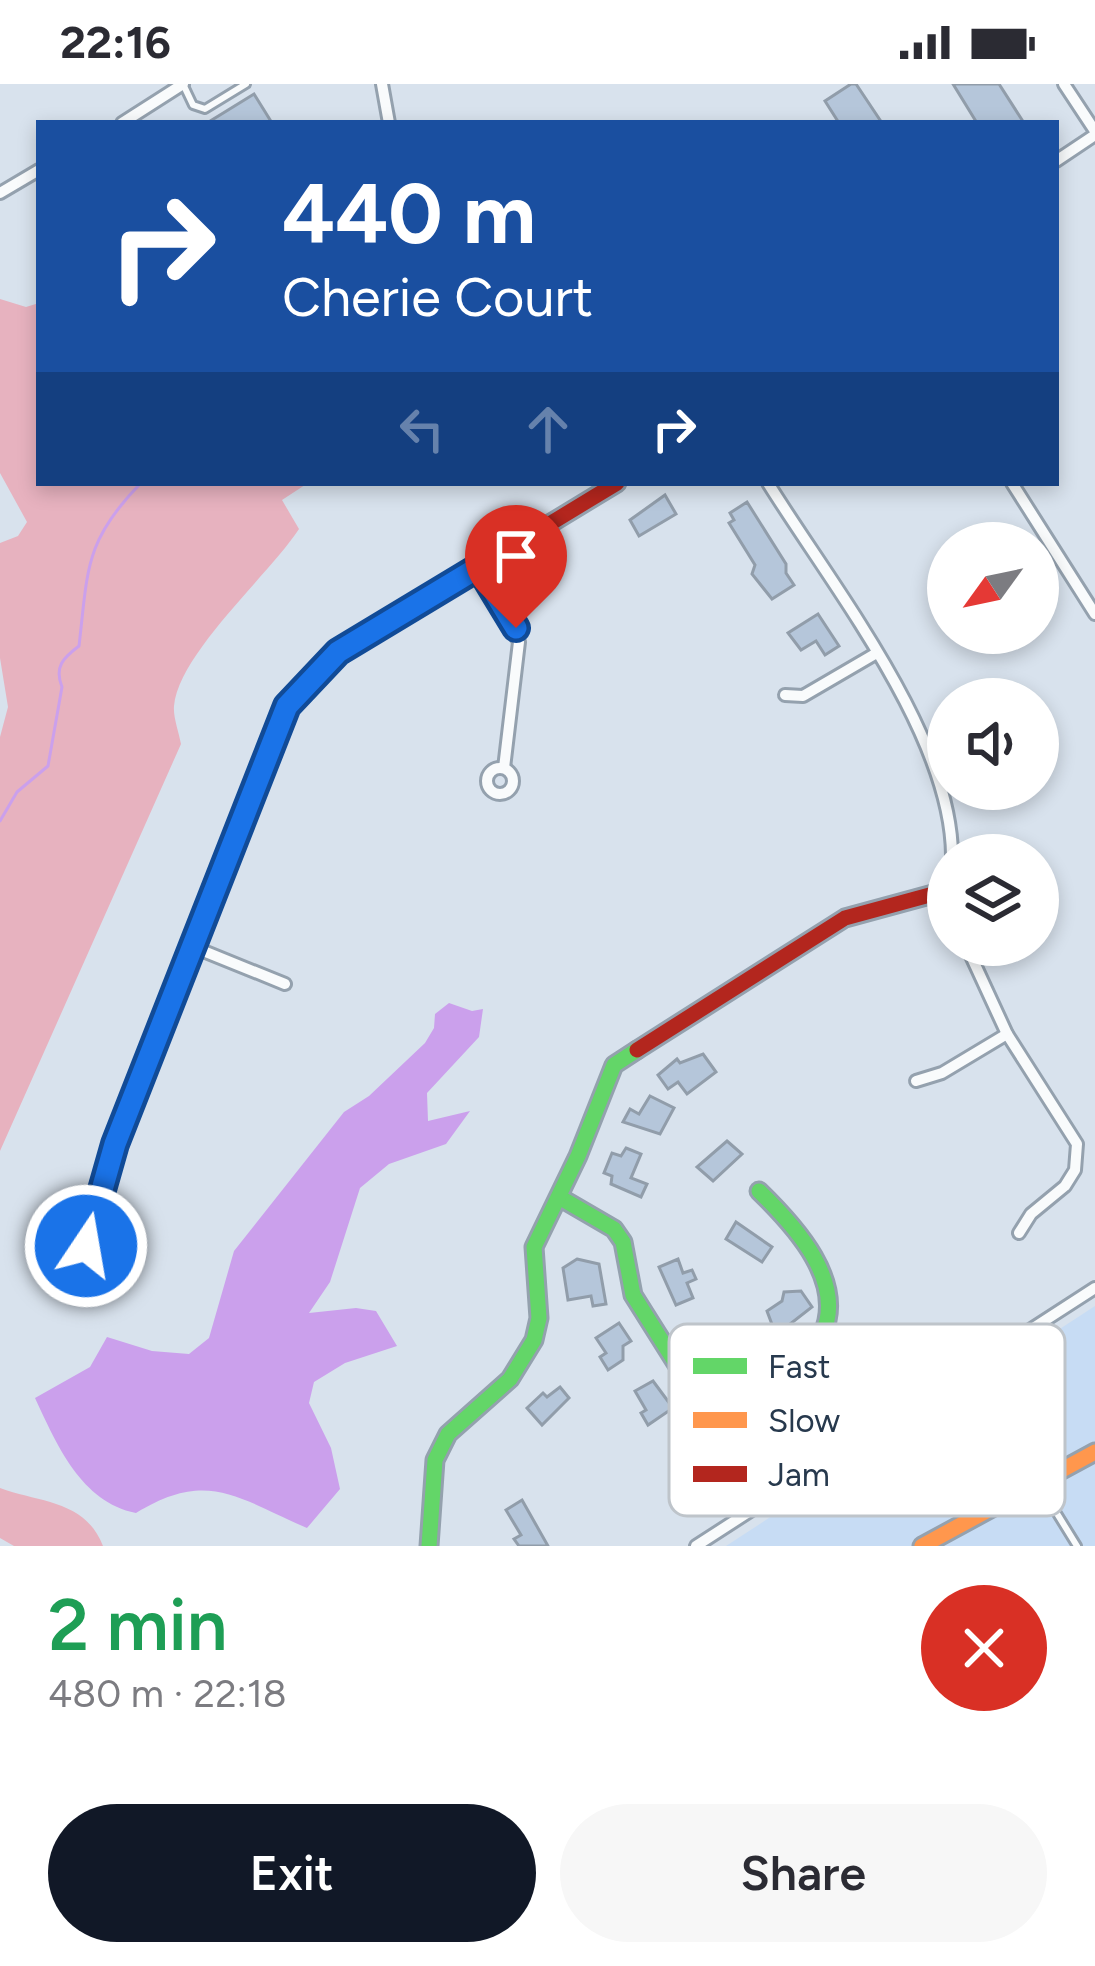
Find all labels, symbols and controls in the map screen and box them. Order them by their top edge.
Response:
text: 22:16 [60,15,171,69]
text: 440 m [282,163,536,264]
icon: right [84,168,240,324]
text: Cherie Court [282,265,593,330]
icon: left [389,396,455,462]
icon: ahead [515,396,581,462]
icon: right [641,396,707,462]
pin [465,505,567,628]
north arrow [927,522,1059,654]
map controls [927,522,1059,966]
icon: arrive [483,523,549,589]
button: sound [927,678,1059,810]
button: layers [927,834,1059,966]
position arrow [23,1183,149,1309]
legend [669,1324,1065,1516]
text: Fast [768,1347,830,1386]
text: Slow [768,1401,840,1440]
text: Jam [768,1455,830,1494]
text: 2 min [48,1582,227,1668]
button: close [921,1585,1047,1711]
text: 480 m · 22:18 [48,1670,287,1717]
button: Exit [48,1804,536,1942]
button: Share [560,1804,1047,1942]

